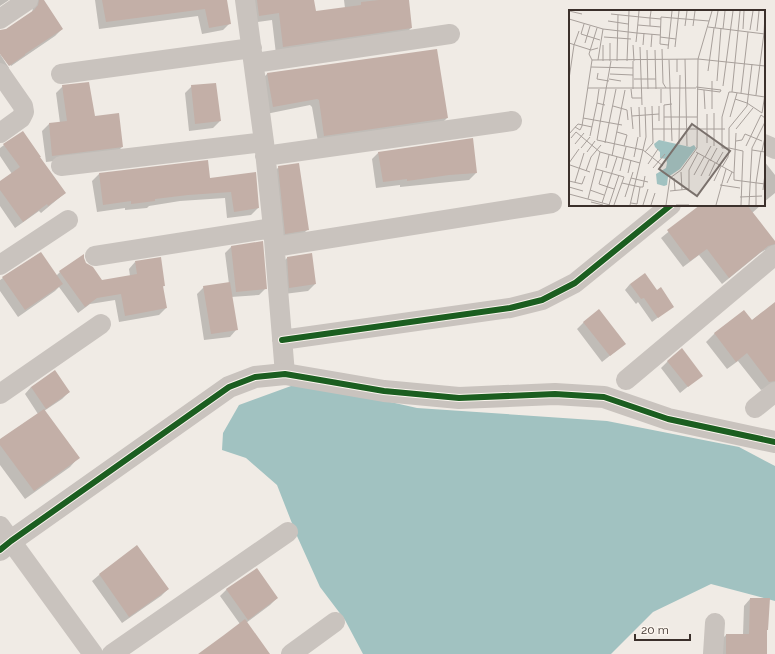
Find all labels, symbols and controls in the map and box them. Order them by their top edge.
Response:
inset map [569,10,765,206]
scale bar [635,616,690,642]
text: 20 m [641,623,669,637]

